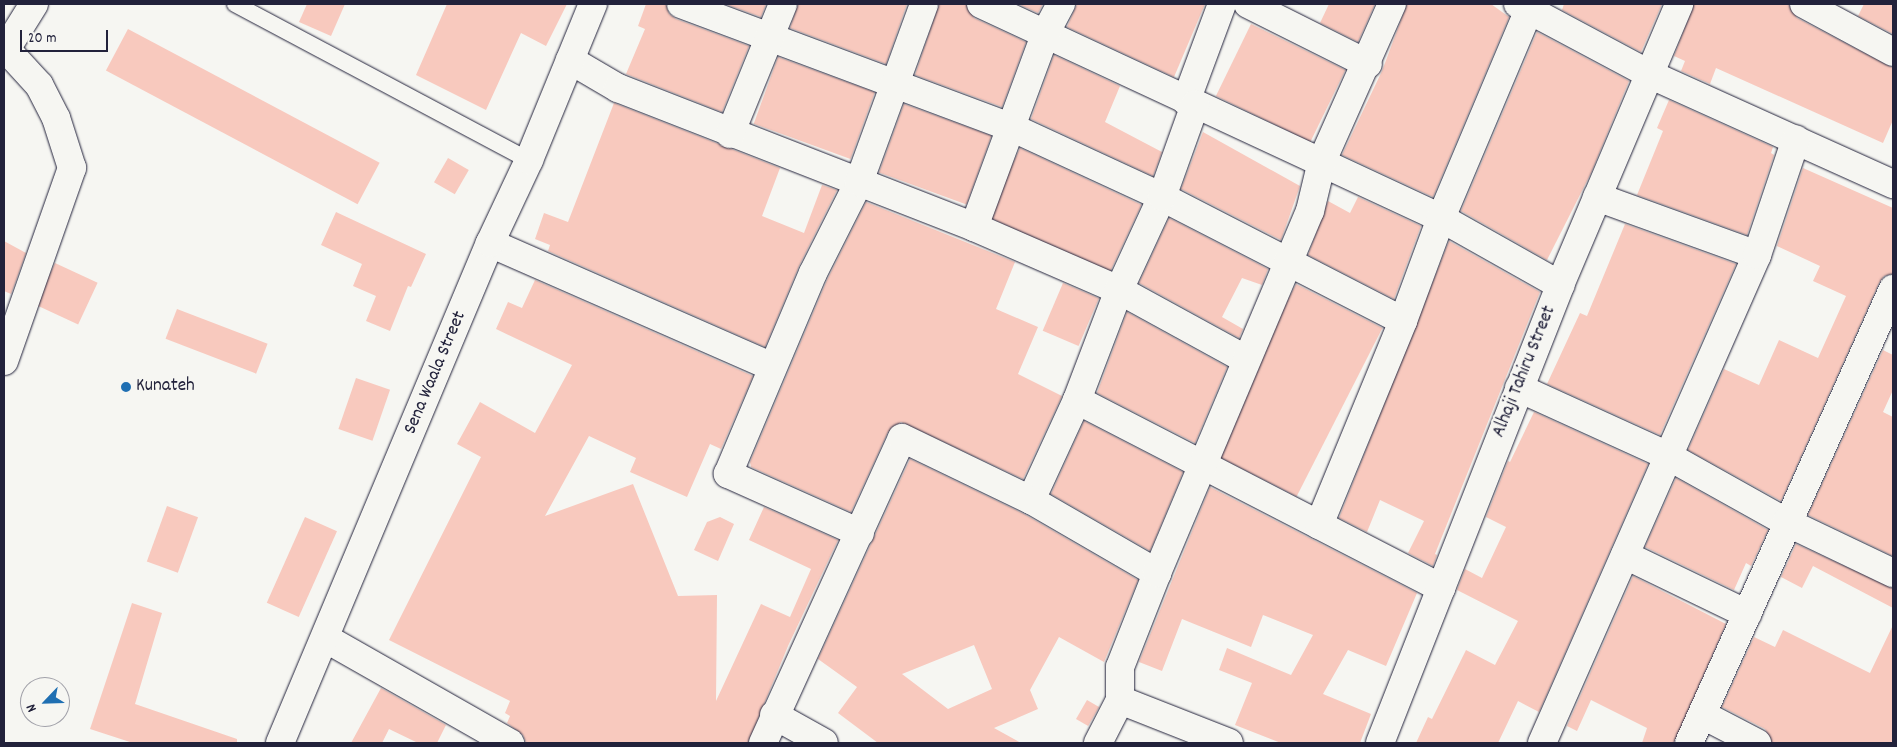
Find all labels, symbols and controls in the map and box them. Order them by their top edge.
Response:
scale bar [22,20,110,52]
text: 20 m [28,28,56,50]
street label: Alhaji Tahiru Street [1488,303,1562,441]
street label: Sena Waala Street [400,308,472,438]
place label: Kunateh [136,376,195,398]
marker: Kunateh [120,381,132,393]
north arrow [20,677,70,727]
text: N [22,700,43,715]

